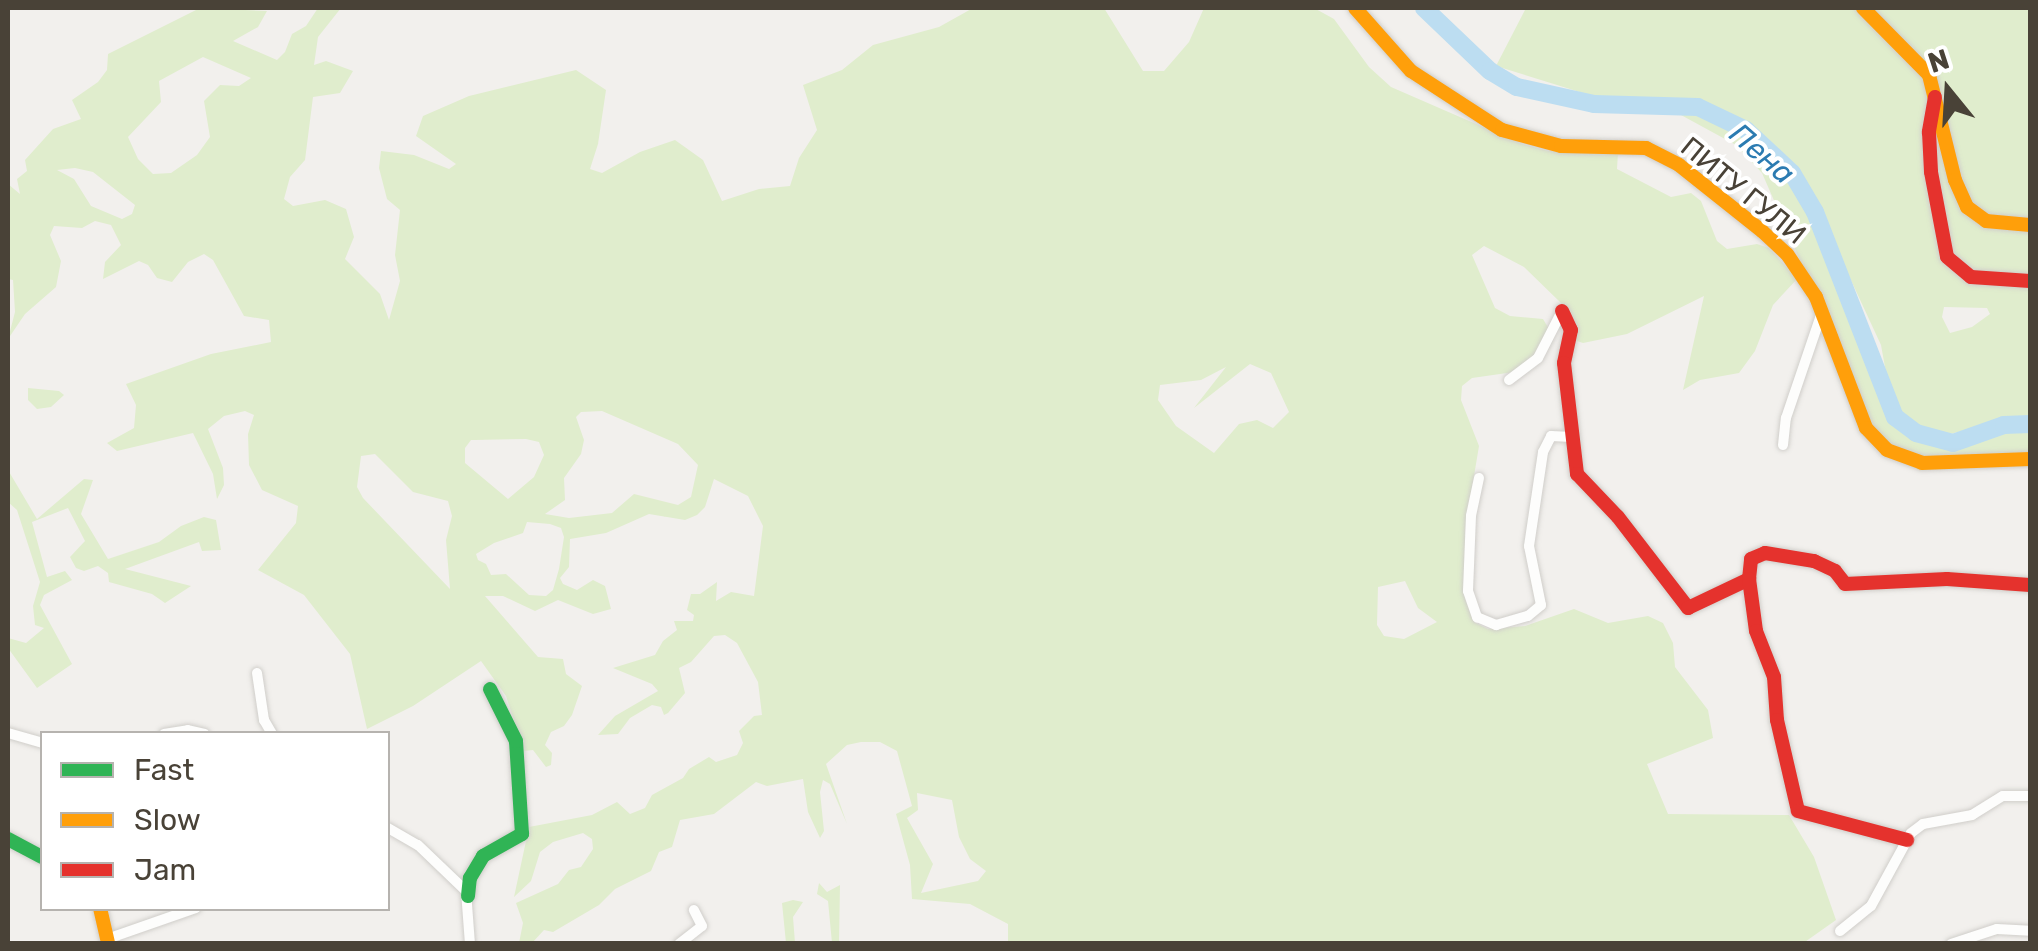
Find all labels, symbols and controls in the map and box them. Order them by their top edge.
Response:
north arrow [1898,40,1998,140]
text: N [1924,42,1953,80]
water label: Пена [1722,116,1802,192]
street label: ПИТУ ГУЛИ [1674,130,1812,252]
legend [40,731,390,911]
text: Fast [134,752,194,788]
text: Slow [134,802,201,838]
text: Jam [134,852,196,888]

